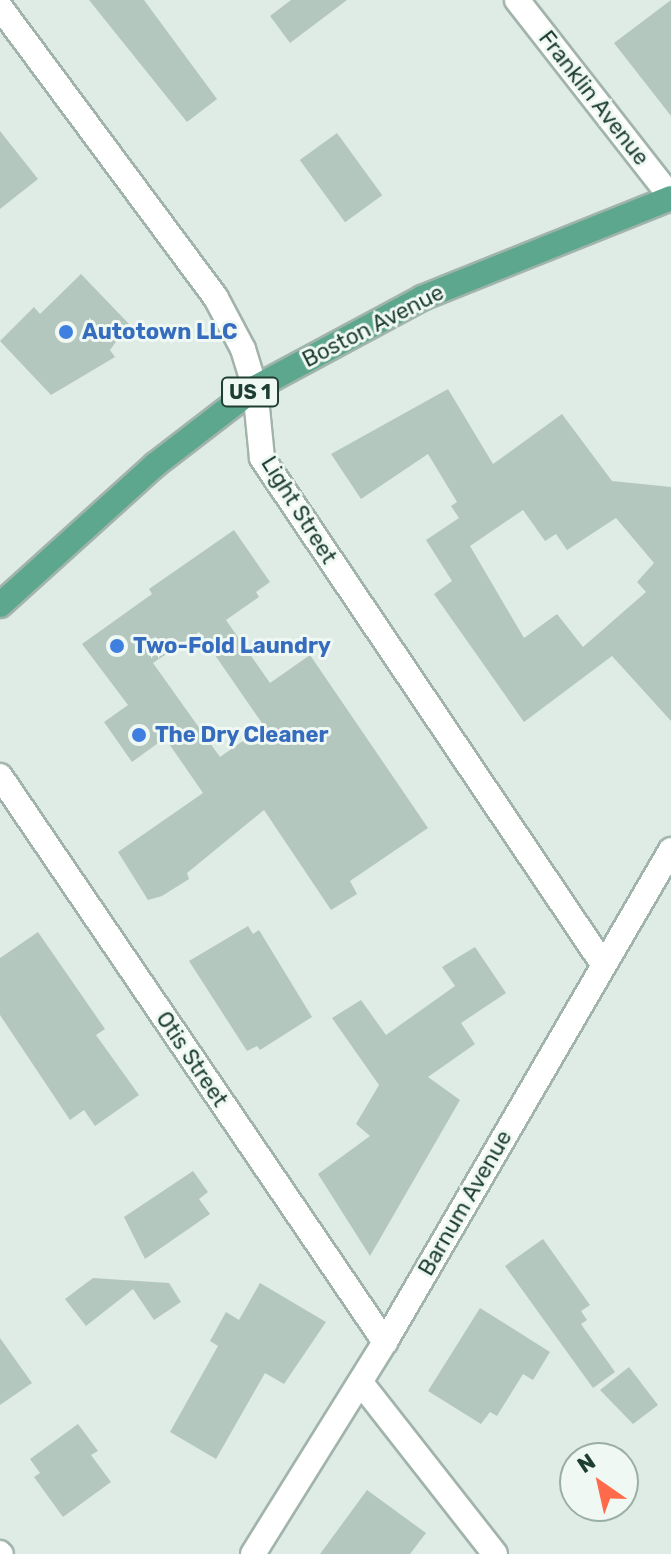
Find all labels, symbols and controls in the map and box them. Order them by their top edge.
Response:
street label: Franklin Avenue [533,25,655,171]
street label: Boston Avenue [298,279,448,373]
place label: Autotown LLC [82,319,238,345]
marker: Autotown LLC [57,323,75,341]
road number: US 1 [220,376,280,408]
street label: Light Street [256,451,342,569]
place label: Two-Fold Laundry [133,633,331,659]
marker: Two-Fold Laundry [108,637,126,655]
place label: The Dry Cleaner [155,722,329,748]
marker: The Dry Cleaner [130,726,148,744]
street label: Otis Street [151,1006,233,1112]
street label: Barnum Avenue [413,1125,517,1281]
north arrow [559,1442,639,1522]
text: N [572,1448,601,1479]

